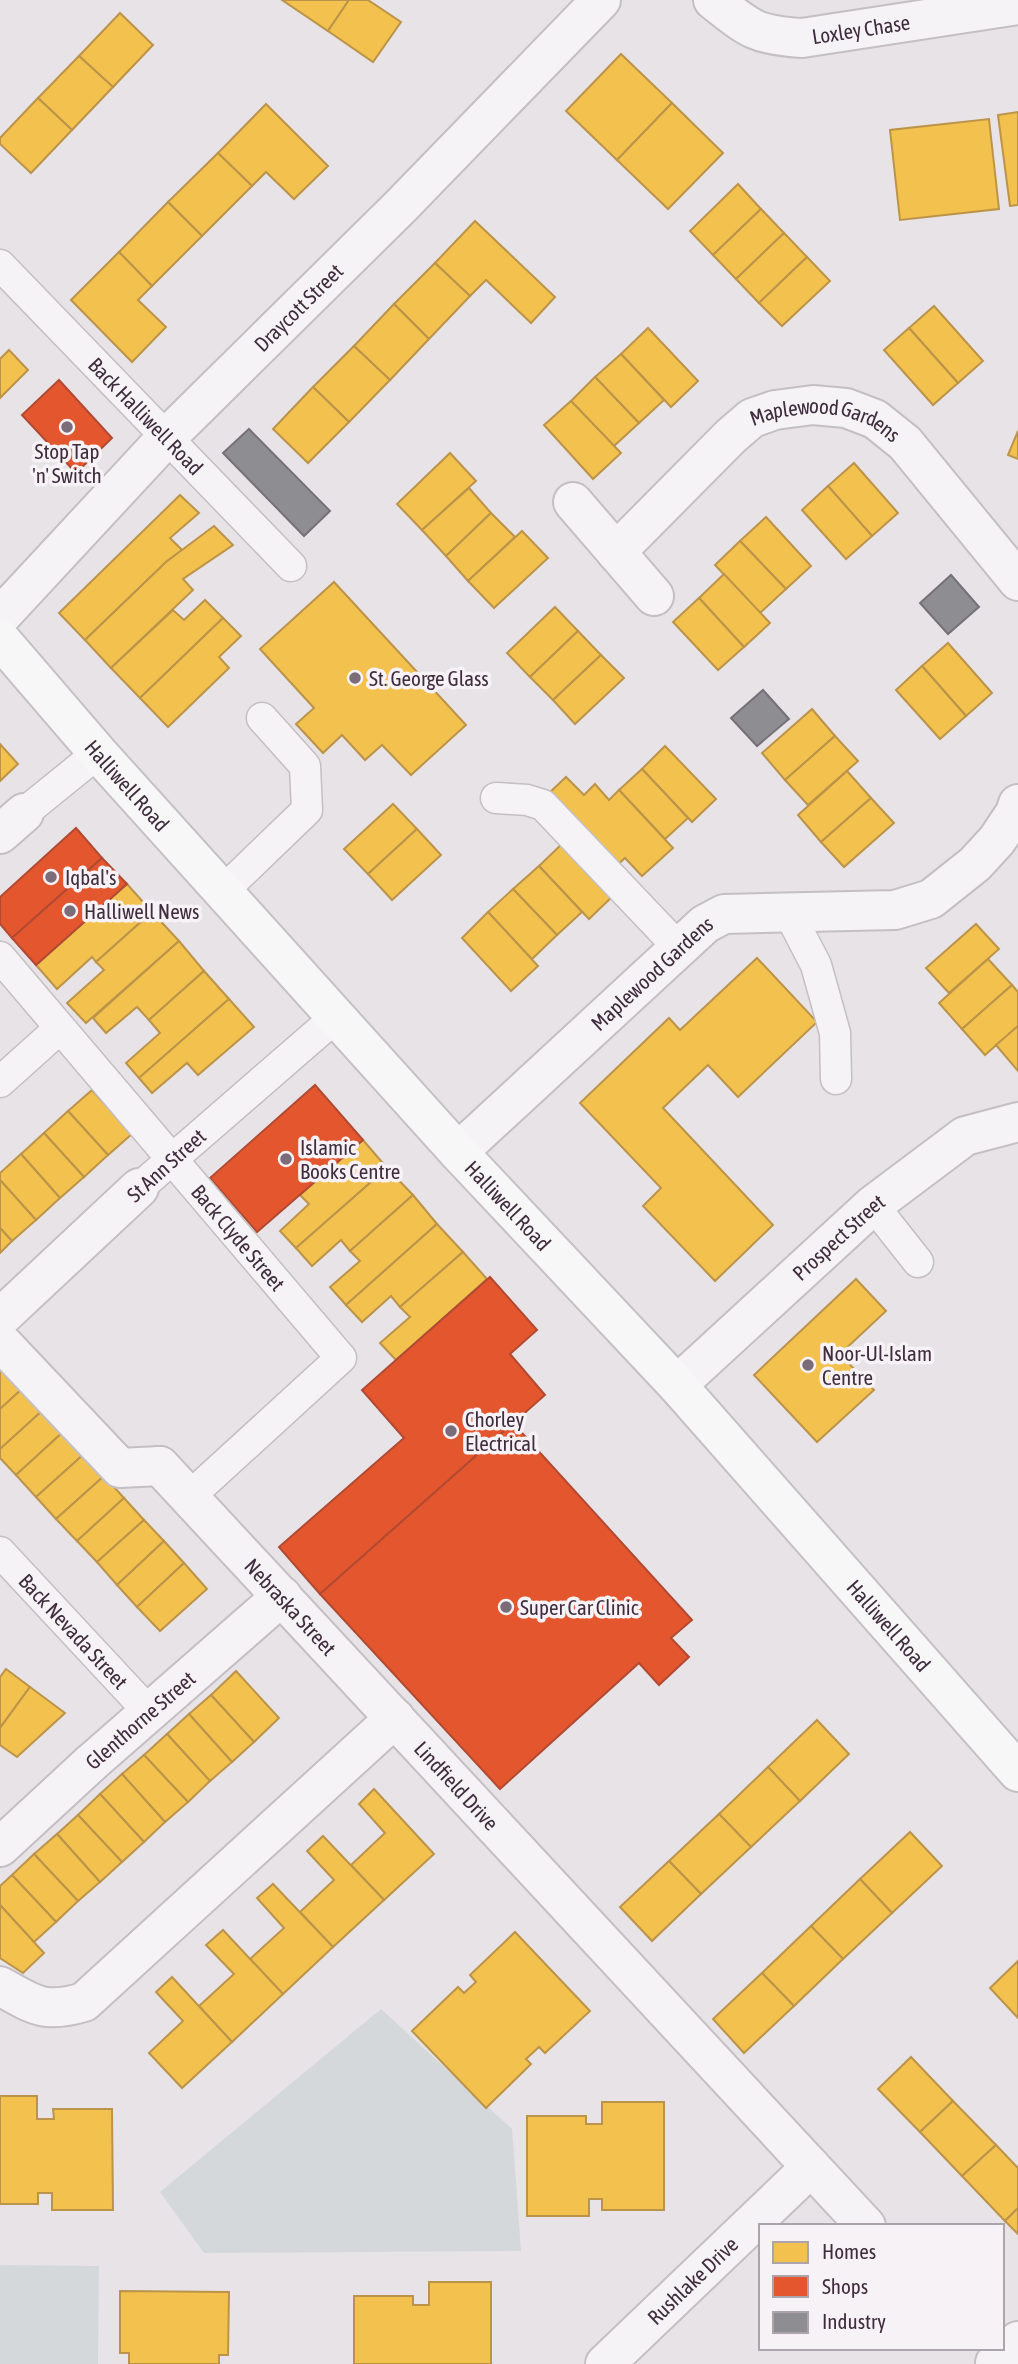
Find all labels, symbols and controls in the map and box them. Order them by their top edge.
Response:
street label: Loxley Chase [810,10,912,48]
street label: Draycott Street [249,259,347,356]
street label: Back Halliwell Road [84,352,208,480]
street label: Maplewood Gardens [746,393,905,446]
marker: Stop Tap 'n' Switch [59,419,75,435]
place label: Stop Tap 'n' Switch [32,439,102,487]
place label: St. George Glass [369,666,489,690]
marker: St. George Glass [347,670,363,686]
street label: Halliwell Road [80,735,174,836]
place label: Iqbal's [65,865,116,889]
marker: Iqbal's [43,869,59,885]
place label: Halliwell News [84,899,199,923]
marker: Halliwell News [62,903,78,919]
street label: Maplewood Gardens [586,910,717,1035]
street label: St Ann Street [122,1124,210,1206]
place label: Islamic Books Centre [300,1135,400,1183]
marker: Islamic Books Centre [278,1151,294,1167]
street label: Halliwell Road [460,1156,556,1255]
street label: Back Clyde Street [187,1179,290,1295]
street label: Prospect Street [787,1189,889,1285]
place label: Noor-Ul-Islam Centre [822,1341,932,1389]
marker: Noor-Ul-Islam Centre [800,1357,816,1373]
place label: Chorley Electrical [465,1407,537,1455]
marker: Chorley Electrical [443,1423,459,1439]
street label: Nebraska Street [240,1553,341,1660]
street label: Back Nevada Street [14,1569,133,1693]
street label: Halliwell Road [842,1575,936,1676]
place label: Super Car Clinic [520,1595,639,1619]
marker: Super Car Clinic [498,1599,514,1615]
street label: Glenthorne Street [80,1666,200,1774]
street label: Lindfield Drive [410,1736,504,1835]
legend [759,2224,1004,2350]
street label: Rushlake Drive [642,2232,743,2329]
text: Homes [822,2239,876,2263]
text: Shops [822,2274,868,2298]
text: Industry [822,2309,886,2333]

